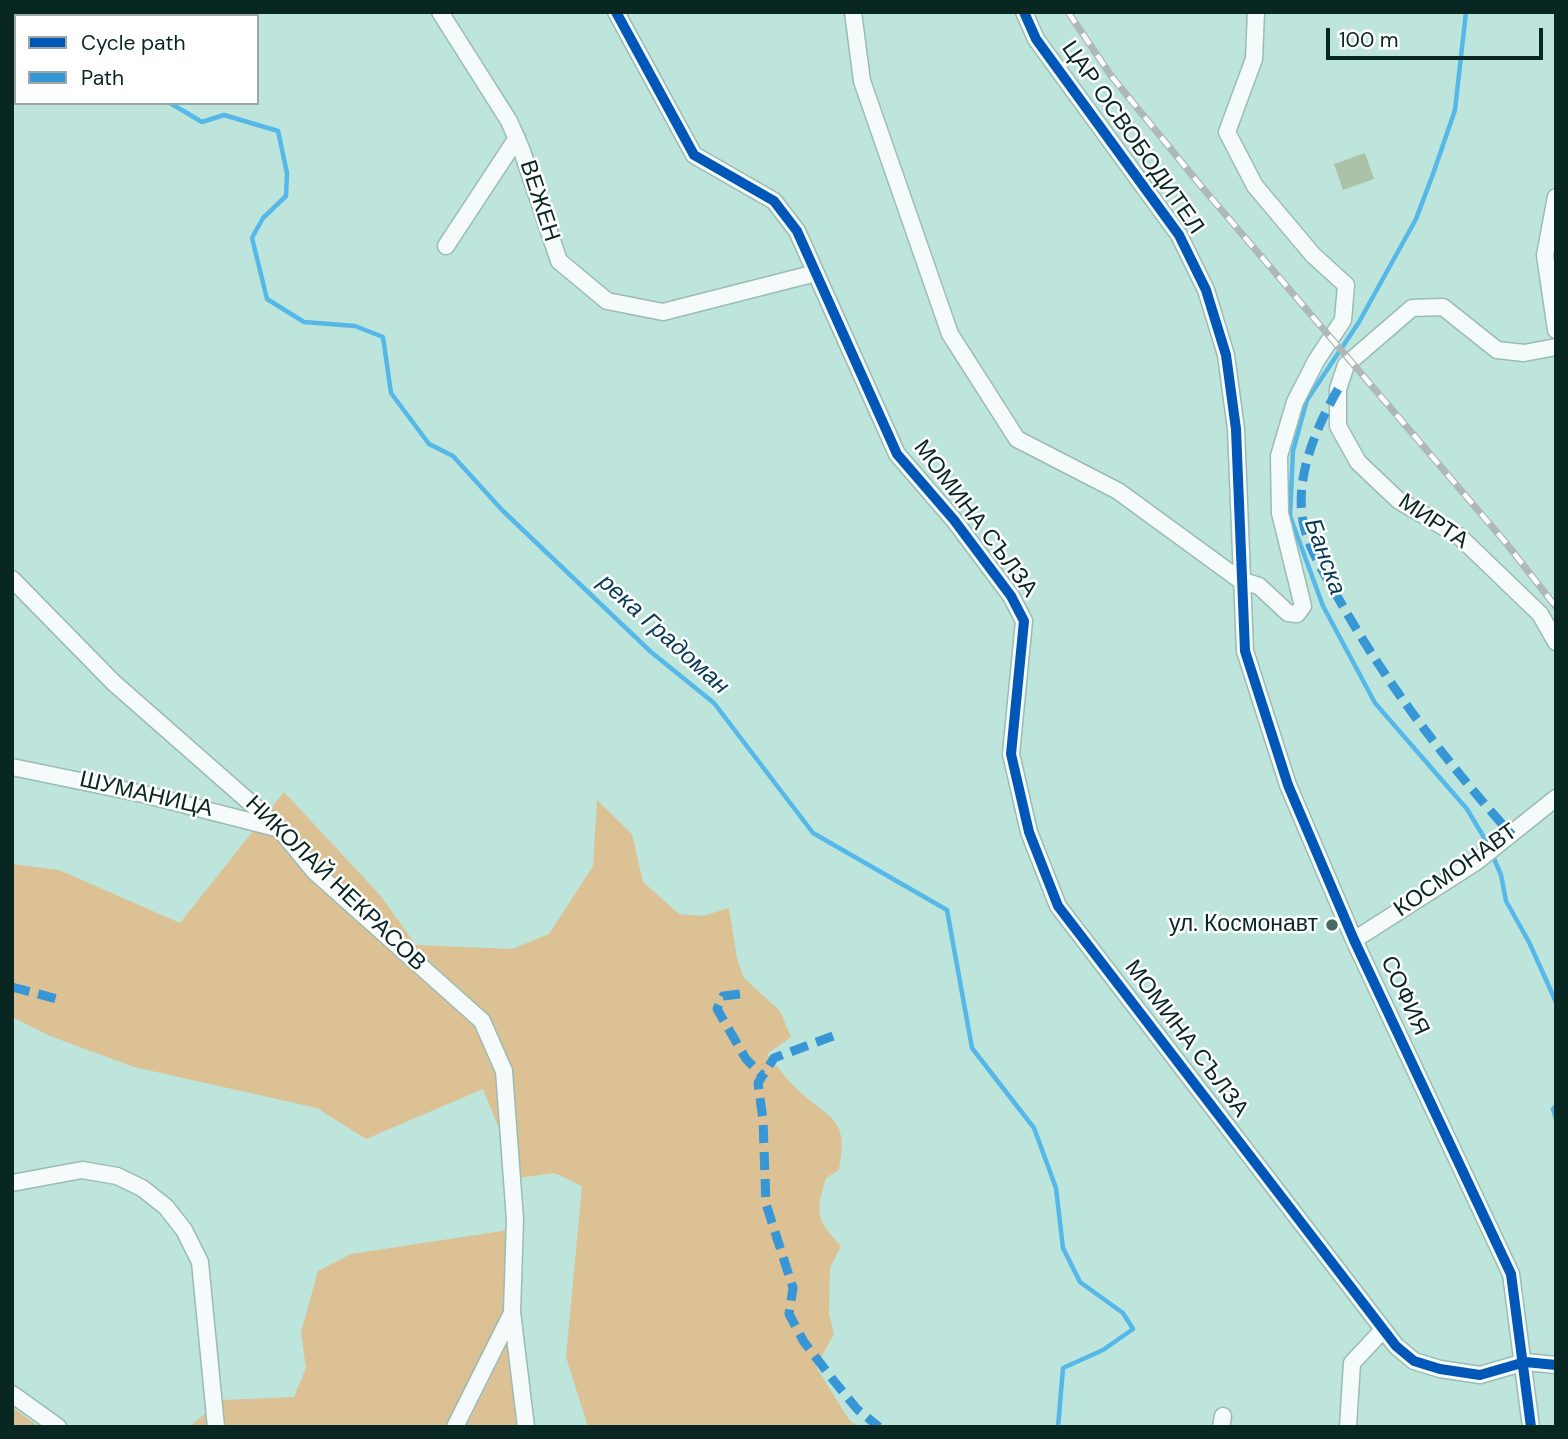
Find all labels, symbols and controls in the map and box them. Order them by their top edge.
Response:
legend [14,14,259,105]
scale bar [1330,14,1547,58]
text: 100 m [1339,26,1399,54]
text: Cycle path [81,29,186,57]
street label: ЦАР ОСВОБОДИТЕЛ [1055,36,1209,240]
text: Path [81,64,124,92]
street label: ВЕЖЕН [513,157,565,245]
street label: МОМИНА СЪЛЗА [907,435,1043,603]
street label: МИРТА [1393,489,1473,555]
water label: Банска [1297,515,1351,599]
water label: река Градоман [592,569,734,701]
street label: ШУМАНИЦА [77,766,215,824]
street label: НИКОЛАЙ НЕКРАСОВ [239,791,431,977]
street label: КОСМОНАВТ [1389,818,1523,924]
place label: ул. Космонавт [1169,911,1318,939]
marker: ул. Космонавт [1324,917,1340,933]
street label: СОФИЯ [1374,952,1434,1040]
street label: МОМИНА СЪЛЗА [1118,955,1254,1123]

